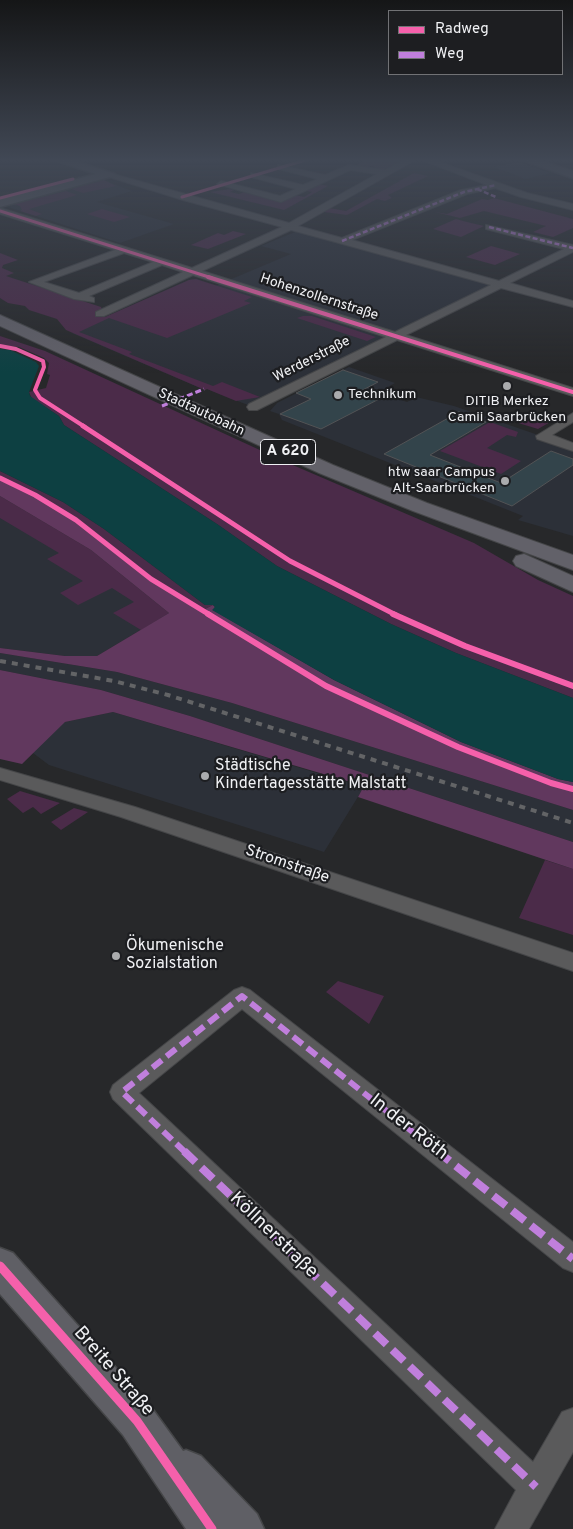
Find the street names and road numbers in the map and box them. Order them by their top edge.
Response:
street label: Hohenzollernstraße [258,271,380,325]
street label: Werderstraße [271,333,353,387]
street label: Stadtautobahn [155,386,247,440]
road number: A 620 [260,440,316,464]
street label: Stromstraße [242,842,332,888]
street label: In der Röth [364,1090,452,1166]
street label: Köllnerstraße [224,1188,322,1284]
street label: Breite Straße [68,1322,158,1422]

